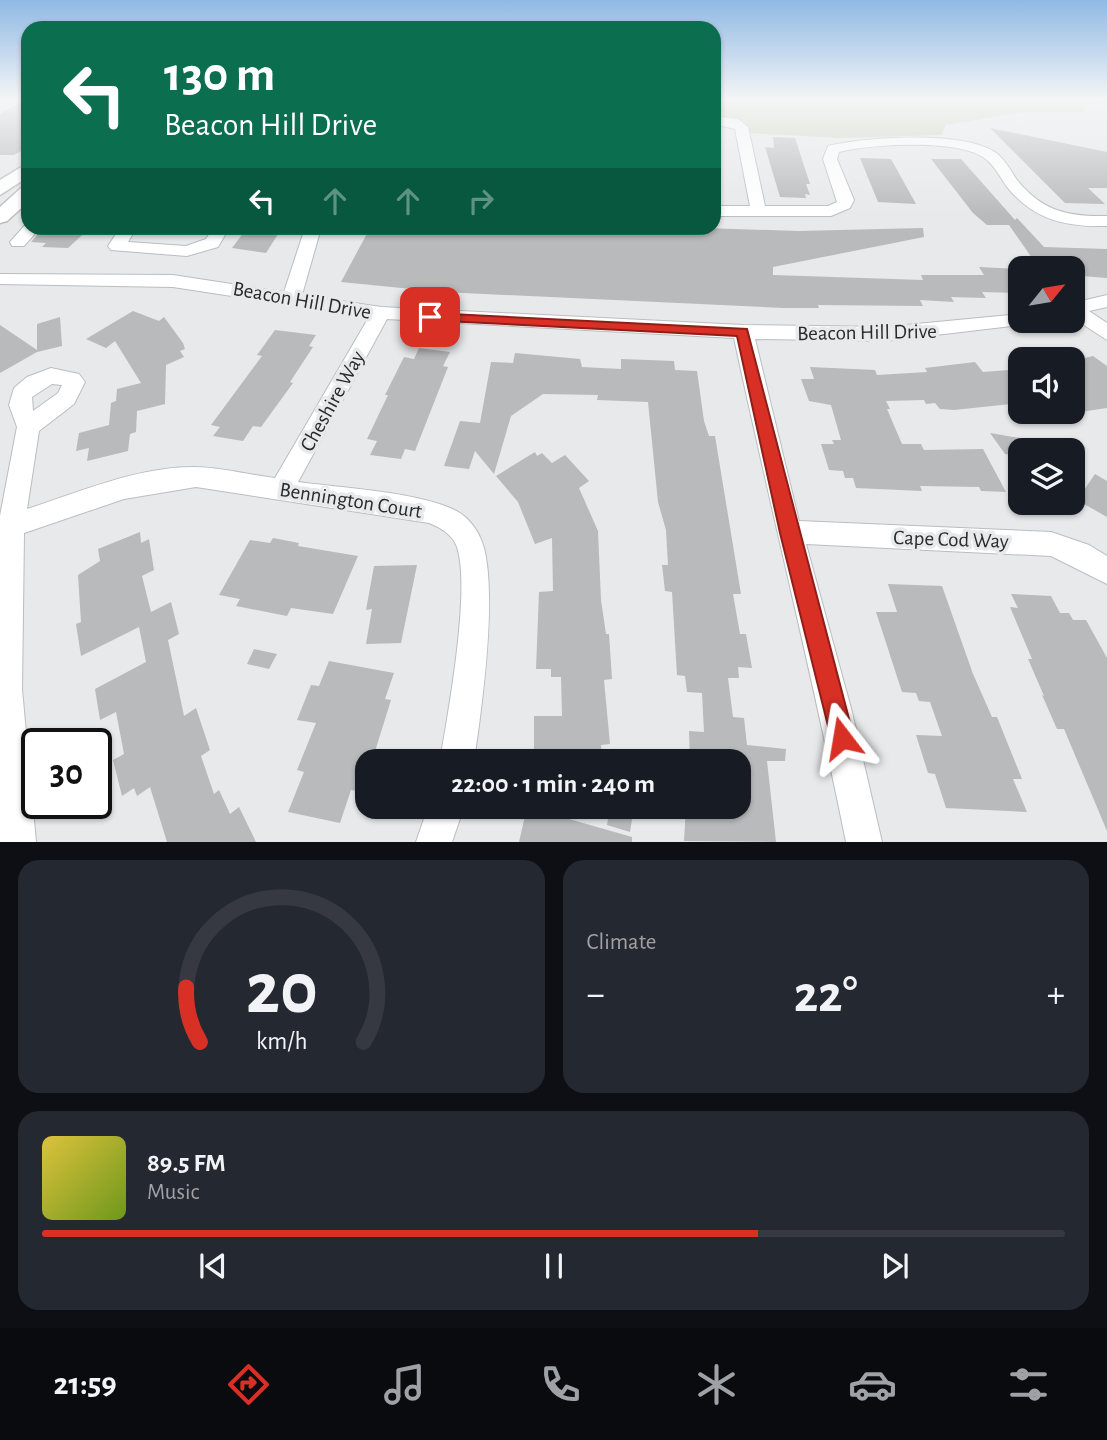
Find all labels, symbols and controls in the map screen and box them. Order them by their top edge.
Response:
icon: left [49,49,140,140]
text: 130 m [164,51,275,100]
text: Beacon Hill Drive [164,109,377,141]
icon: left [243,182,281,220]
icon: ahead [316,182,354,220]
icon: ahead [389,182,427,220]
icon: right [462,182,500,220]
north arrow [1008,256,1085,332]
map controls [1008,256,1085,515]
street label: Beacon Hill Drive [231,278,373,323]
pin [400,287,460,347]
icon: arrive [411,298,449,336]
street label: Beacon Hill Drive [797,321,937,344]
street label: Cheshire Way [296,347,369,455]
button: sound [1008,347,1085,424]
button: layers [1008,438,1085,515]
street label: Bennington Court [278,479,424,522]
street label: Cape Cod Way [893,527,1009,552]
position arrow [805,701,879,775]
speed limit sign: 30 [21,728,112,819]
text: 22:00 · 1 min · 240 m [451,771,655,797]
text: Climate [587,931,656,954]
text: 20 [245,955,317,1028]
text: 22° [794,969,858,1021]
text: − [587,976,605,1014]
text: + [1047,976,1065,1014]
text: km/h [255,1029,307,1054]
text: 89.5 FM [147,1150,226,1176]
text: Music [147,1181,199,1204]
icon: previous [194,1247,232,1285]
icon: pause [535,1247,573,1285]
icon: next [876,1247,914,1285]
icon: directions [224,1360,273,1409]
icon: music [380,1360,429,1409]
icon: phone [536,1360,585,1409]
icon: climate [692,1360,741,1409]
icon: car [848,1360,897,1409]
icon: filters [1004,1360,1053,1409]
text: 21:59 [54,1368,117,1400]

